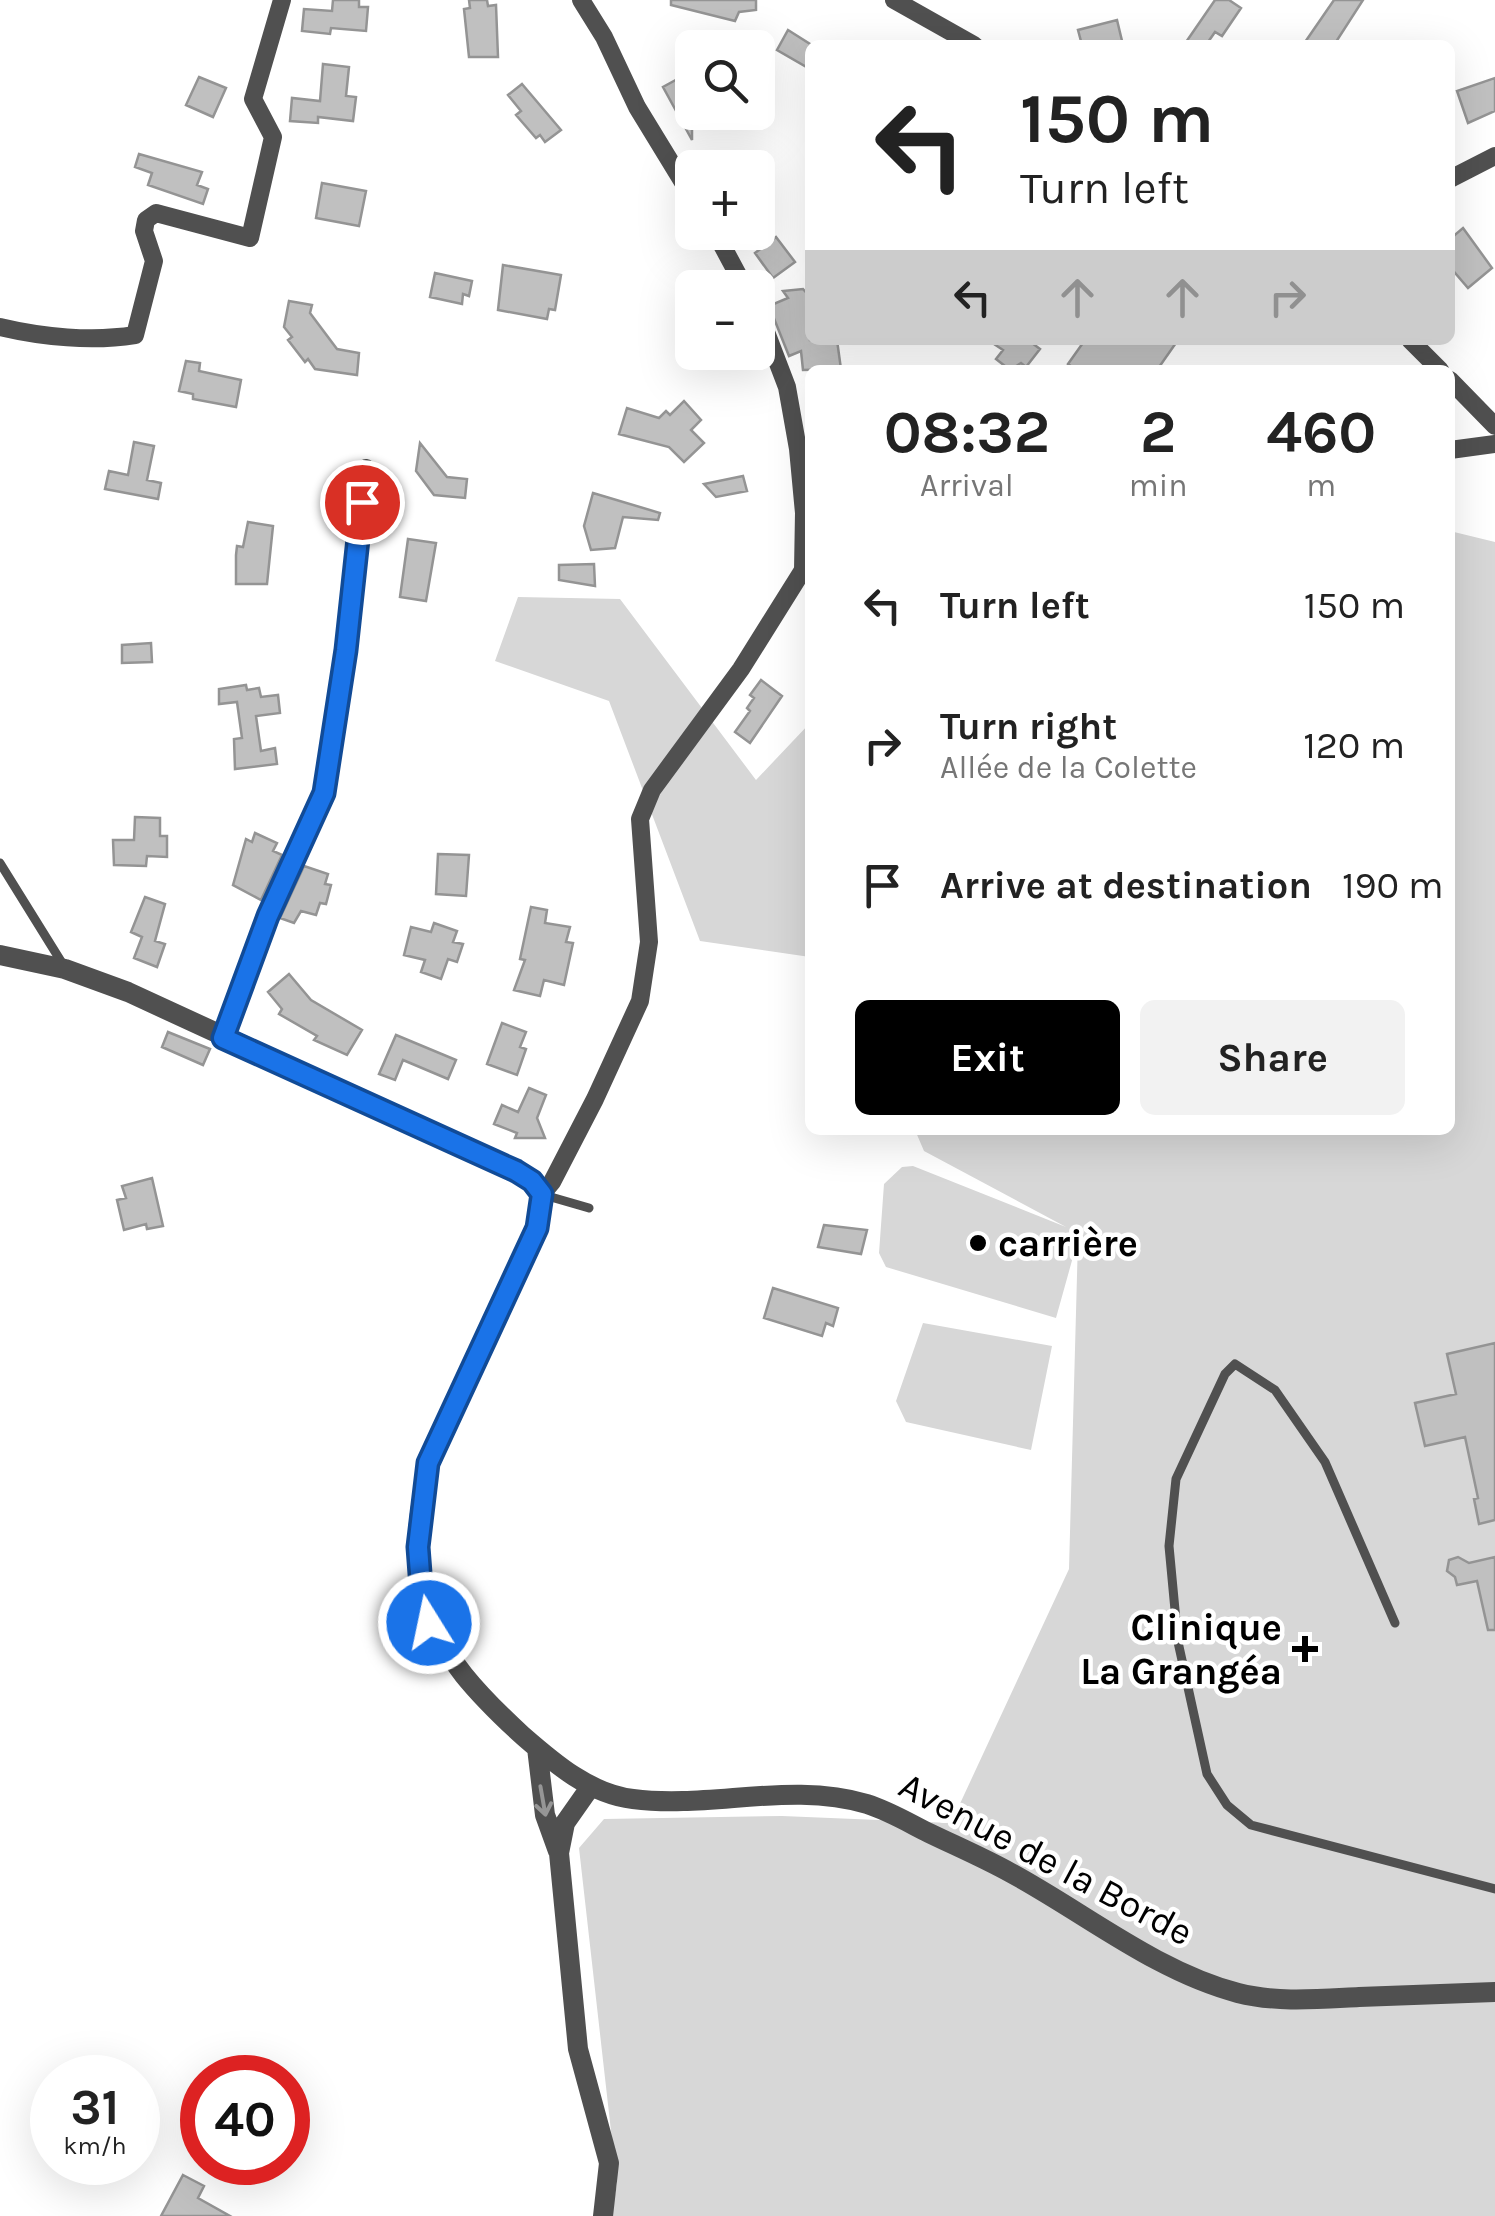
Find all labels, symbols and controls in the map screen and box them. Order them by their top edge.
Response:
map controls [675,30,775,370]
button: search [675,30,775,130]
text: 150 m [1020,78,1214,160]
icon: left [855,80,985,210]
button: + [675,150,775,250]
text: Turn left [1020,162,1189,214]
button: − [675,270,775,370]
icon: left [945,270,1000,325]
icon: ahead [1050,270,1105,325]
icon: ahead [1155,270,1210,325]
icon: right [1260,270,1315,325]
text: 08:32 [884,397,1050,467]
text: 2 [1140,397,1176,467]
text: 460 [1266,397,1376,467]
pin [320,460,405,545]
text: Arrival [920,467,1014,504]
text: min [1129,467,1188,504]
text: m [1306,467,1336,504]
icon: arrive [335,475,390,530]
icon: left [855,578,910,633]
text: Turn left [940,583,1090,628]
text: 150 m [1304,583,1405,628]
text: Turn right [940,704,1117,749]
icon: right [855,718,910,773]
text: 120 m [1303,723,1405,768]
text: Allée de la Colette [940,749,1197,786]
icon: arrive [855,858,910,913]
text: Arrive at destination [940,863,1312,908]
text: 190 m [1342,863,1444,908]
button: Exit [855,1000,1120,1115]
button: Share [1140,1000,1405,1115]
place label: carrière [998,1221,1138,1266]
marker: carrière [967,1232,989,1254]
position arrow [377,1571,481,1675]
place label: Clinique La Grangéa [1080,1605,1282,1694]
marker: Clinique La Grangéa [1292,1636,1318,1662]
street label: Avenue de la Borde [892,1763,1200,1955]
one-way arrow [534,1784,553,1817]
speed limit sign: 40 [180,2055,310,2185]
text: 31 [71,2078,119,2137]
text: km/h [63,2131,127,2160]

